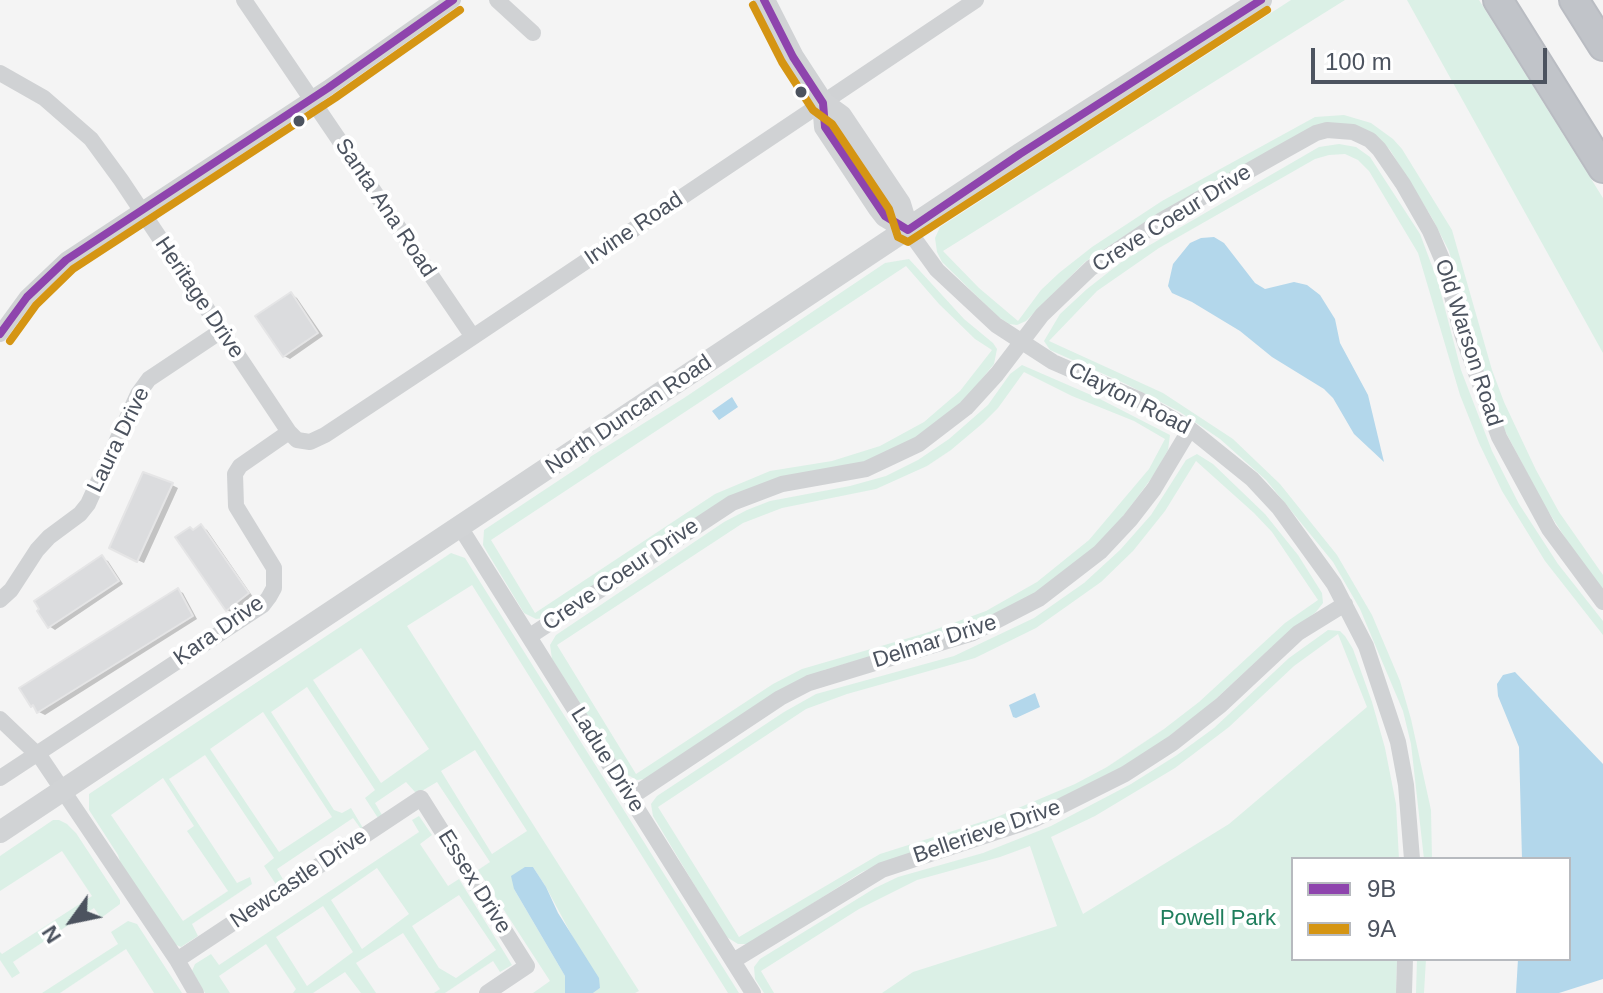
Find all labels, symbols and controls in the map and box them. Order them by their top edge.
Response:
scale bar [1315,32,1551,82]
text: 100 m [1325,48,1392,75]
unlabelled marker [793,84,809,100]
unlabelled marker [291,113,307,129]
street label: Santa Ana Road [329,134,441,282]
street label: Creve Coeur Drive [1088,160,1256,278]
street label: Irvine Road [580,187,688,271]
street label: Heritage Drive [149,232,249,364]
street label: Old Warson Road [1429,256,1507,430]
street label: North Duncan Road [541,350,717,480]
street label: Clayton Road [1064,357,1194,441]
street label: Laura Drive [82,383,156,497]
street label: Creve Coeur Drive [538,513,704,637]
street label: Kara Drive [169,590,269,672]
street label: Delmar Drive [870,610,1000,674]
street label: Ladue Drive [564,703,650,817]
street label: Bellerieve Drive [910,794,1064,870]
street label: Newcastle Drive [226,824,372,934]
street label: Essex Drive [432,825,516,939]
legend [1291,857,1571,961]
text: 9B [1367,875,1396,902]
north arrow [32,881,112,961]
park label: Powell Park [1160,906,1276,932]
text: 9A [1367,915,1396,942]
text: N [37,921,66,948]

